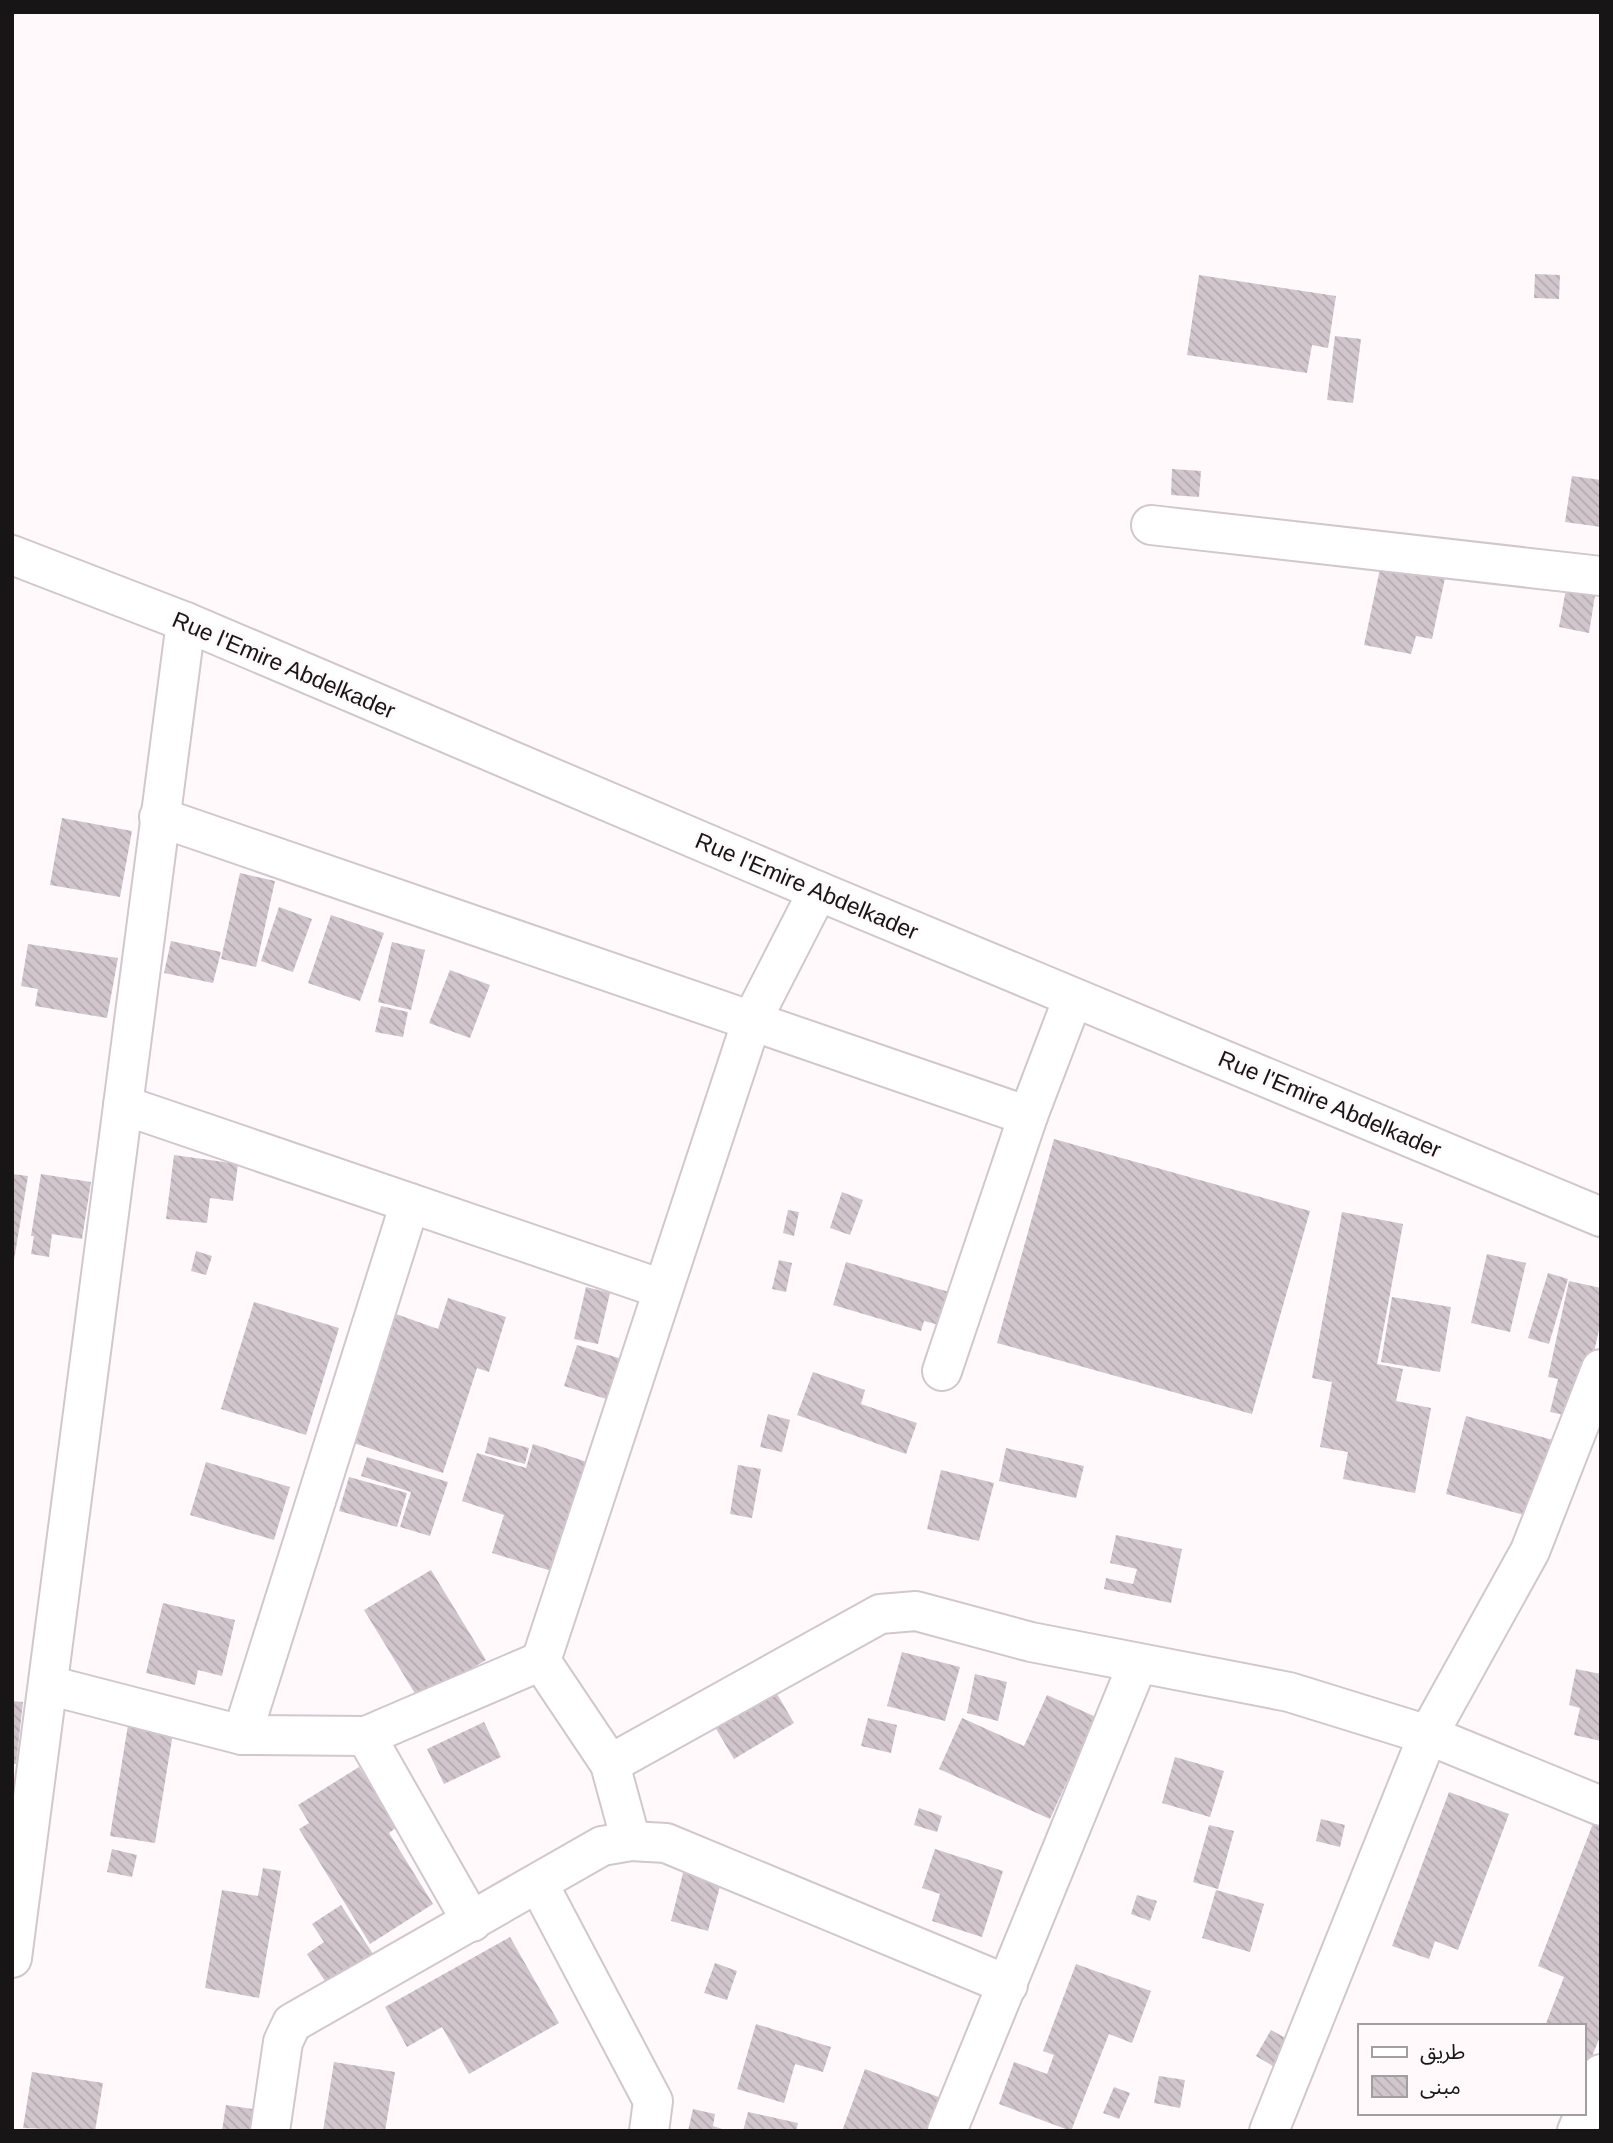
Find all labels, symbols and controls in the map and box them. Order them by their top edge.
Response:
street label: Rue l'Emire Abdelkader [169,606,400,724]
street label: Rue l'Emire Abdelkader [692,827,923,945]
street label: Rue l'Emire Abdelkader [1215,1045,1446,1163]
legend [1358,2024,1585,2115]
text: طريق [1420,2040,1465,2065]
text: مبنى [1420,2075,1461,2099]

